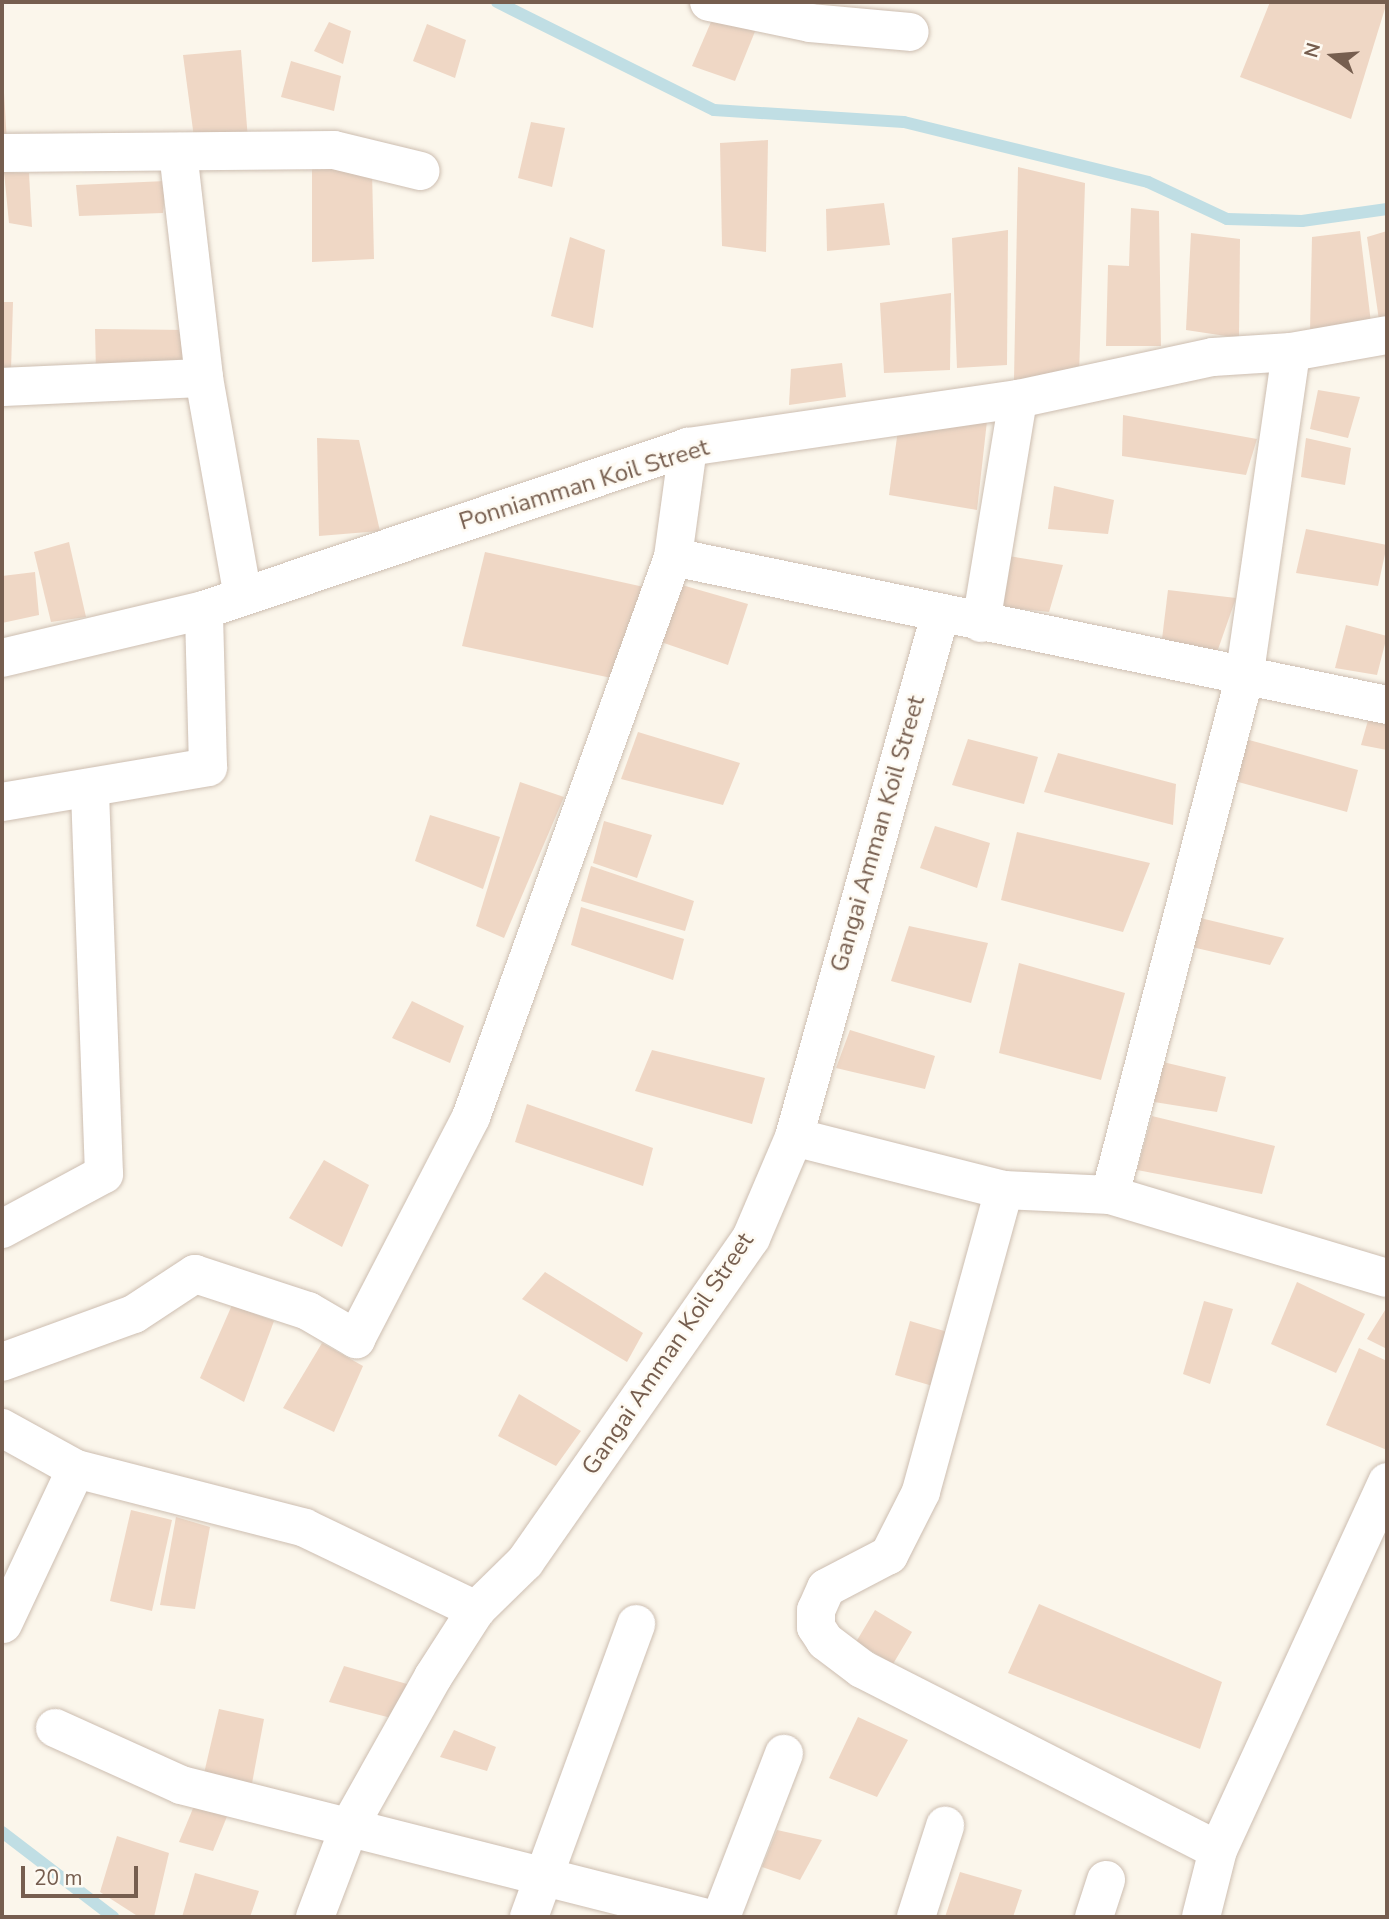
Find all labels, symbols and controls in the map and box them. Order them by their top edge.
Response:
north arrow [1298,21,1368,91]
text: N [1298,40,1327,61]
street label: Ponniamman Koil Street [456,433,712,537]
street label: Gangai Amman Koil Street [825,693,931,975]
street label: Gangai Amman Koil Street [576,1227,760,1481]
scale bar [24,1853,142,1897]
text: 20 m [34,1864,83,1892]

